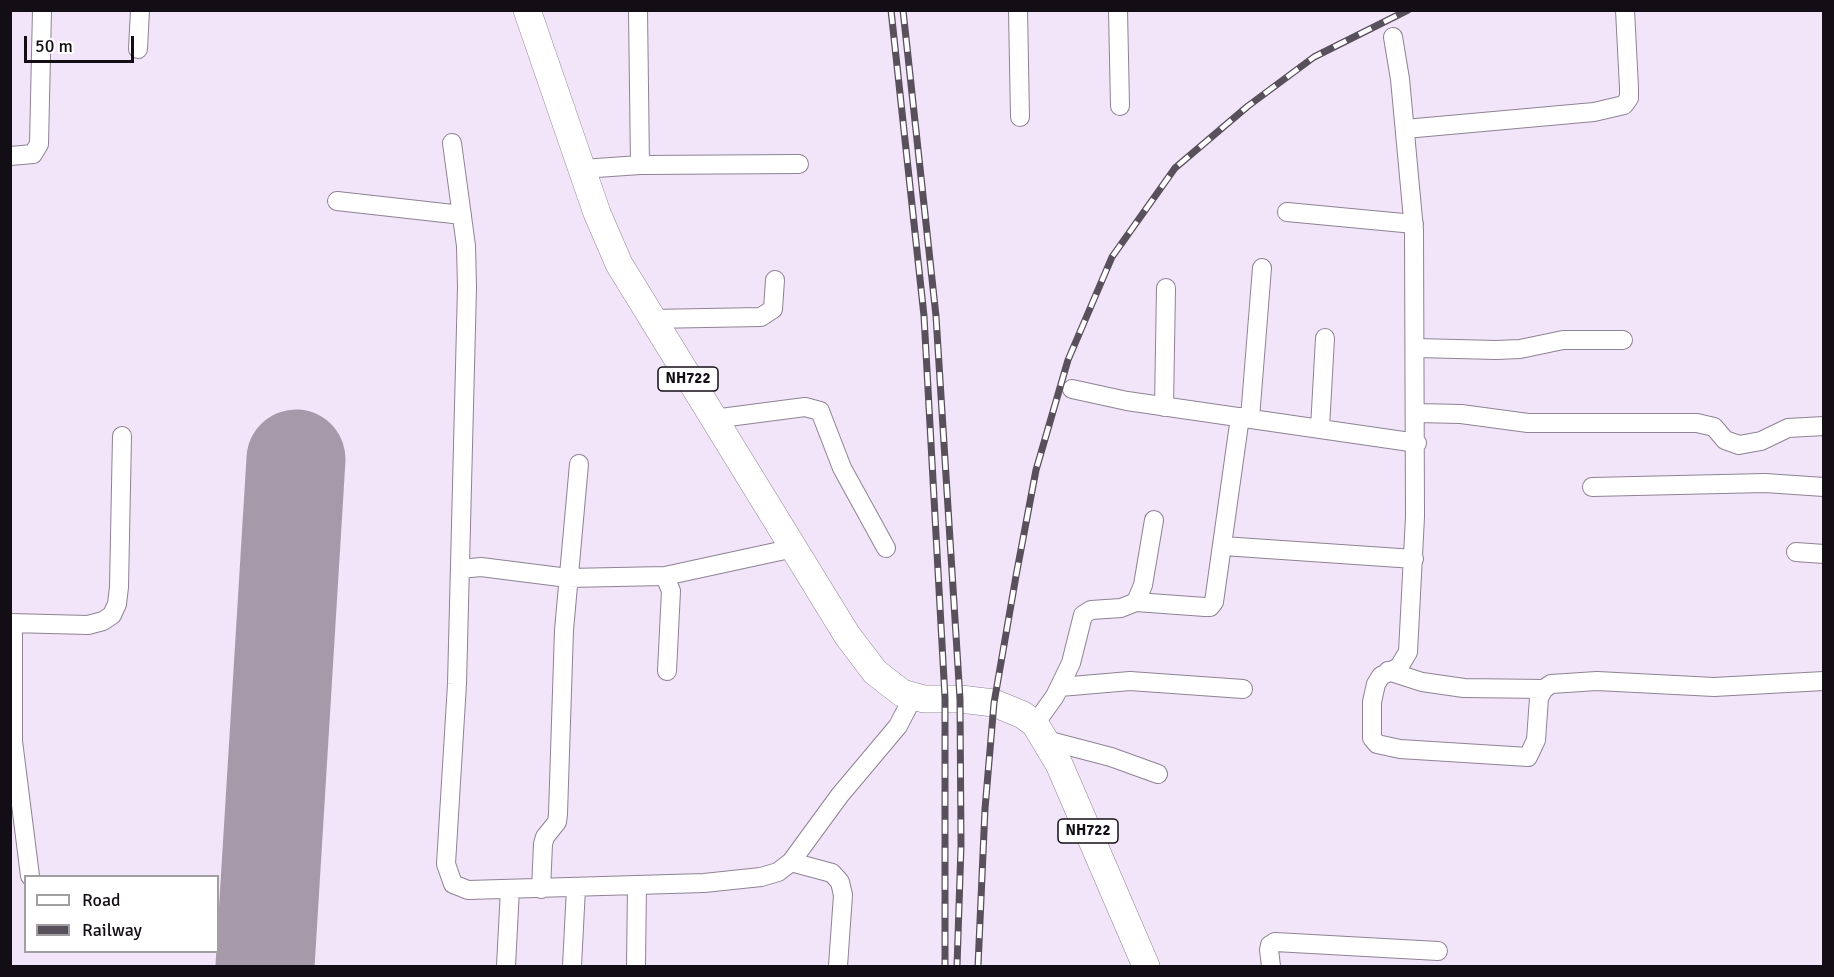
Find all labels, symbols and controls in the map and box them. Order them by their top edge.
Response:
scale bar [27,24,136,62]
text: 50 m [35,35,73,57]
road number: NH722 [658,367,718,391]
road number: NH722 [1058,819,1118,843]
legend [24,875,219,953]
text: Road [82,889,121,911]
text: Railway [82,919,142,941]

